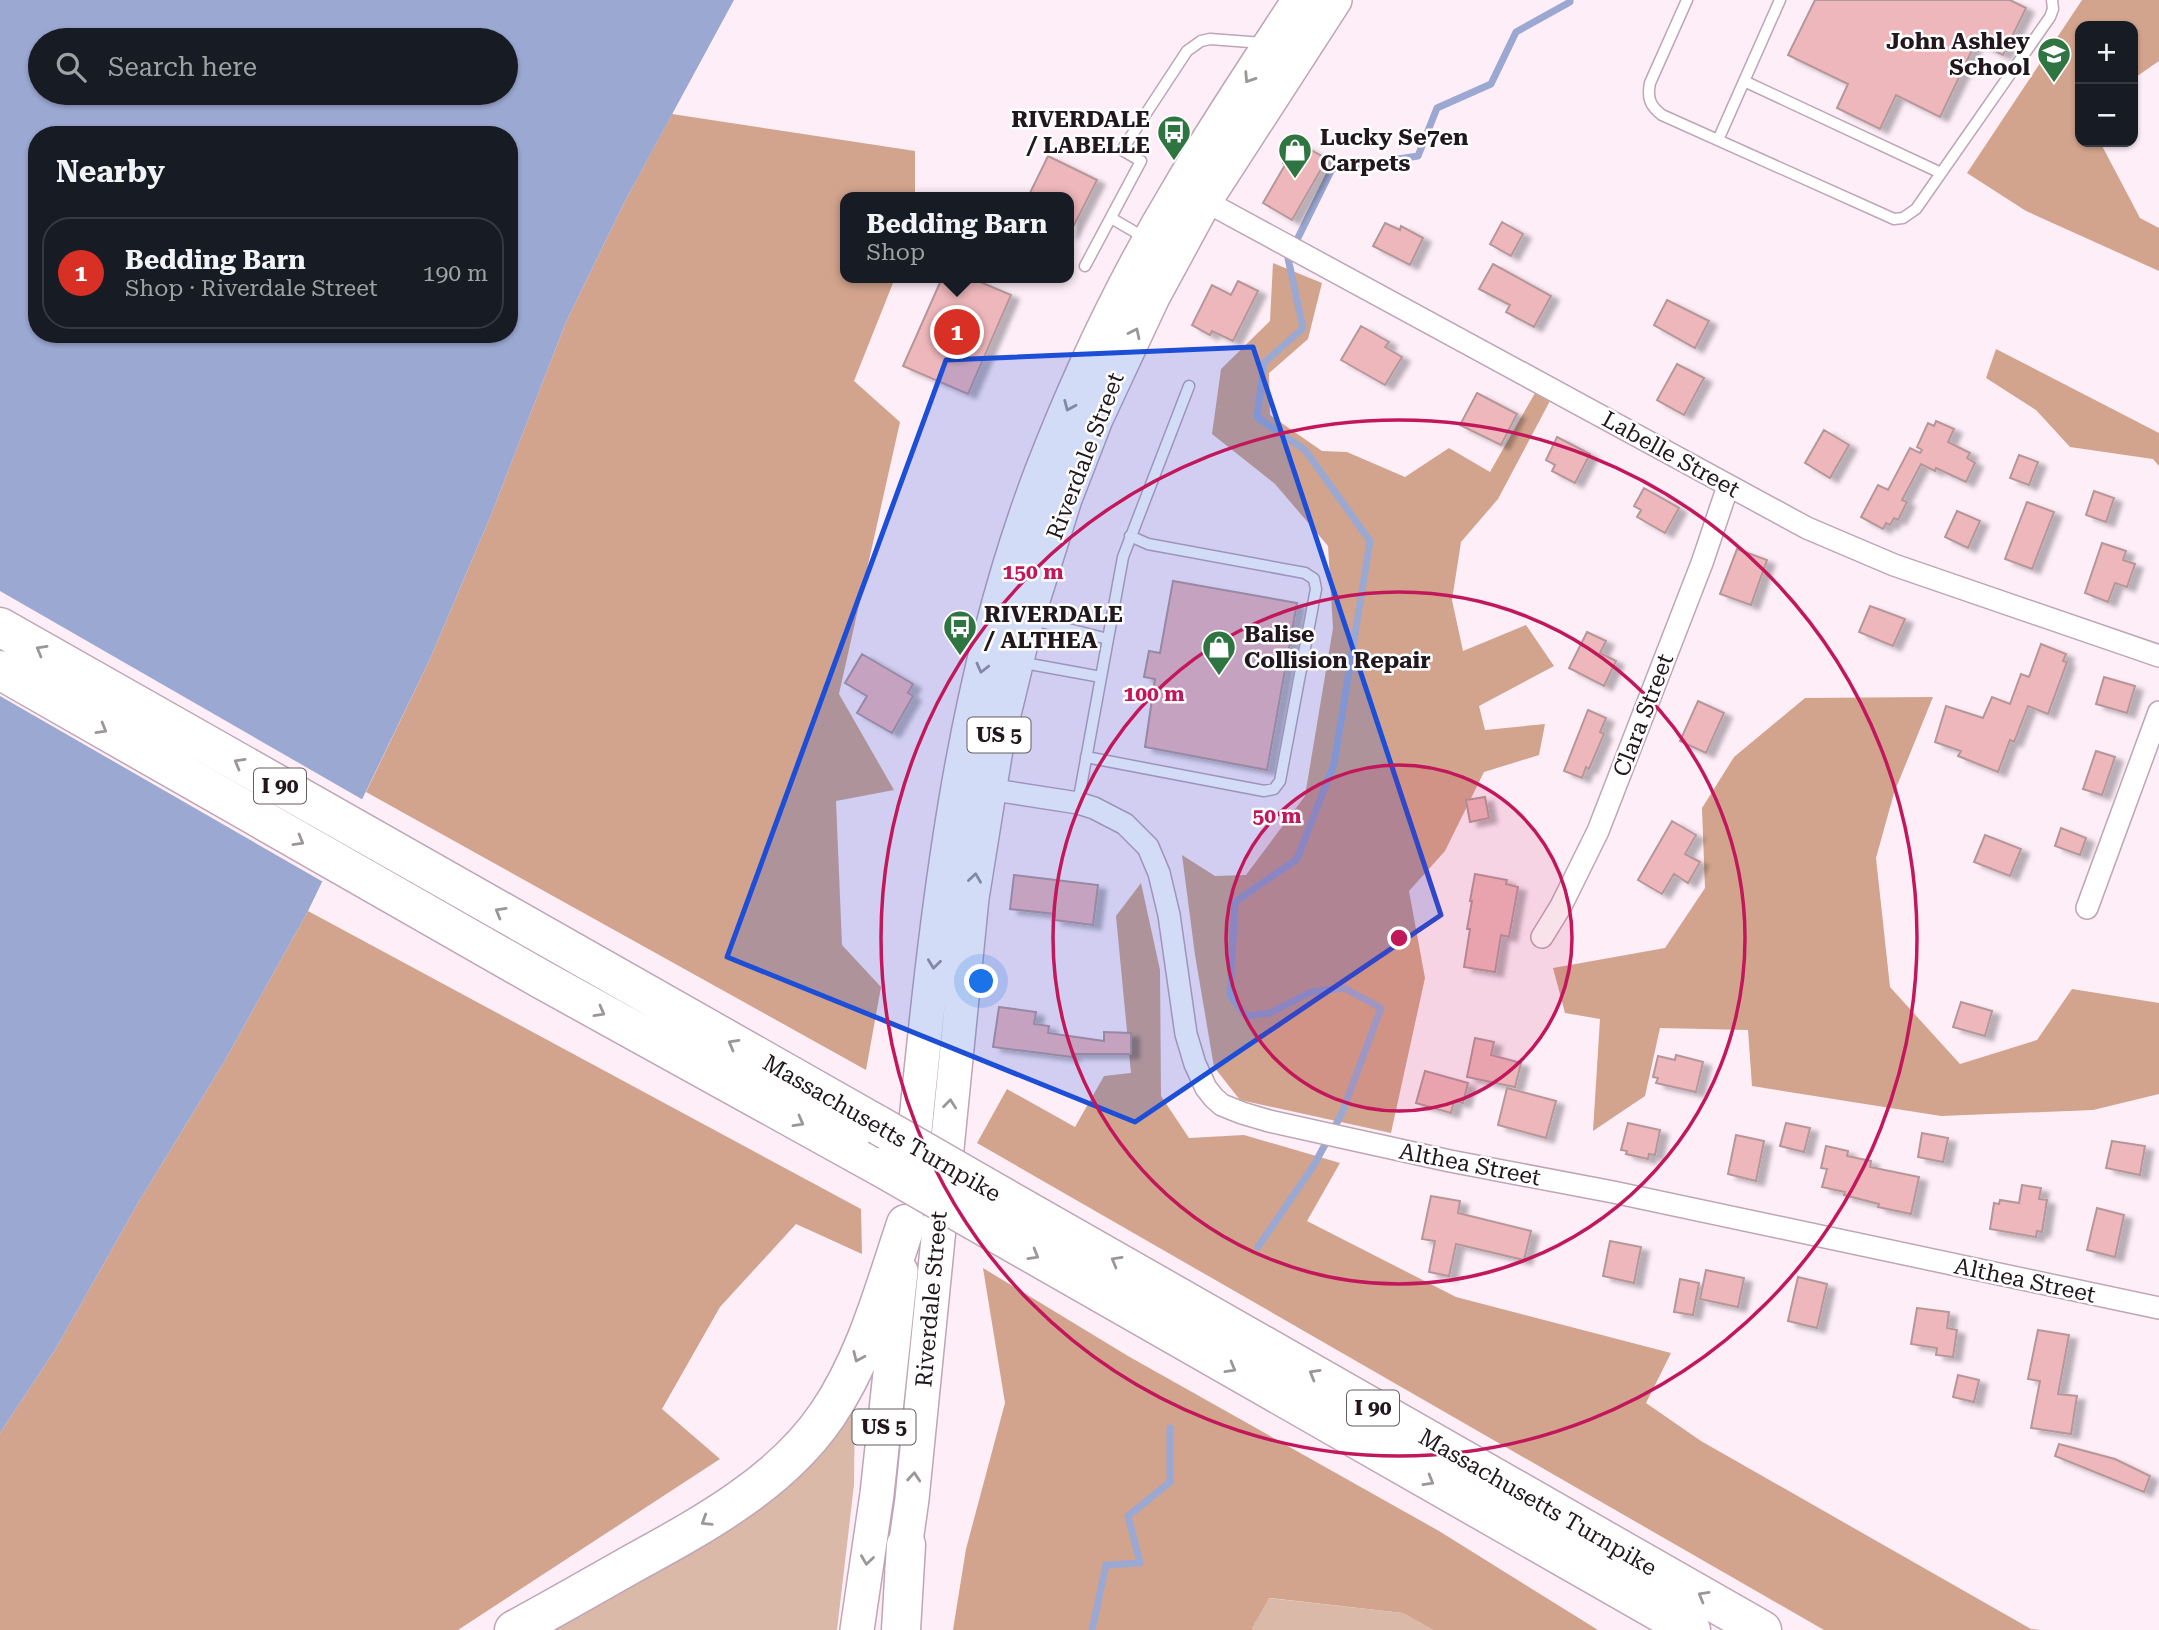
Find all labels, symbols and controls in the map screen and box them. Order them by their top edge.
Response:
map controls [2075,21,2138,147]
button: + [2075,21,2138,84]
search box [28,28,518,105]
place label: John Ashley School [1886,28,2030,81]
school or university icon: John Ashley School [2035,35,2073,84]
icon: search [52,48,90,86]
text: Search here [108,52,257,82]
one-way arrow [1244,70,1257,83]
button: − [2075,84,2138,147]
place label: RIVERDALE / LABELLE [1011,106,1150,159]
bus stop icon: RIVERDALE / LABELLE [1155,113,1193,162]
place label: Lucky Se7en Carpets [1320,124,1469,177]
shop icon: Lucky Se7en Carpets [1276,131,1314,180]
text: Nearby [56,154,165,189]
popup [840,192,1074,283]
text: Bedding Barn [867,209,1047,239]
text: Shop [867,239,925,266]
text: Bedding Barn [125,245,306,275]
text: 1 [75,260,87,287]
text: 190 m [423,260,488,287]
text: Shop · Riverdale Street [125,275,378,302]
pin: 1 [934,306,980,358]
one-way arrow [1127,328,1141,340]
street label: Riverdale Street [1041,368,1130,544]
one-way arrow [1063,398,1077,411]
street label: Labelle Street [1597,406,1744,503]
text: 150 m [1003,560,1063,584]
place label: RIVERDALE / ALTHEA [983,601,1123,654]
bus stop icon: RIVERDALE / ALTHEA [941,608,979,657]
place label: Balise Collision Repair [1244,621,1431,674]
shop icon: Balise Collision Repair [1200,628,1238,677]
one-way arrow [36,645,48,658]
street label: Clara Street [1608,649,1679,780]
one-way arrow [976,662,990,674]
text: 100 m [1124,682,1184,706]
road number: US 5 [968,718,1030,752]
one-way arrow [94,720,107,733]
one-way arrow [233,758,246,771]
road number: I 90 [254,768,306,804]
text: 50 m [1252,804,1302,828]
one-way arrow [292,833,305,846]
one-way arrow [967,872,982,884]
one-way arrow [495,907,508,920]
centre of rings [1387,926,1411,950]
one-way arrow [926,959,941,970]
your location [964,964,998,998]
one-way arrow [593,1004,606,1017]
one-way arrow [728,1039,741,1052]
street label: Massachusetts Turnpike [758,1049,1005,1208]
one-way arrow [942,1099,957,1110]
one-way arrow [792,1114,804,1127]
street label: Althea Street [1397,1138,1543,1192]
street label: Riverdale Street [910,1209,953,1388]
one-way arrow [1026,1247,1039,1260]
street label: Althea Street [1952,1252,2098,1309]
one-way arrow [1111,1256,1124,1269]
one-way arrow [852,1350,866,1363]
one-way arrow [1224,1360,1237,1373]
one-way arrow [1308,1369,1321,1382]
road number: I 90 [1347,1390,1399,1426]
road number: US 5 [852,1410,916,1444]
street label: Massachusetts Turnpike [1414,1423,1661,1582]
one-way arrow [906,1471,921,1482]
one-way arrow [1421,1472,1434,1485]
one-way arrow [701,1512,714,1525]
one-way arrow [860,1554,875,1566]
one-way arrow [1697,1591,1710,1604]

